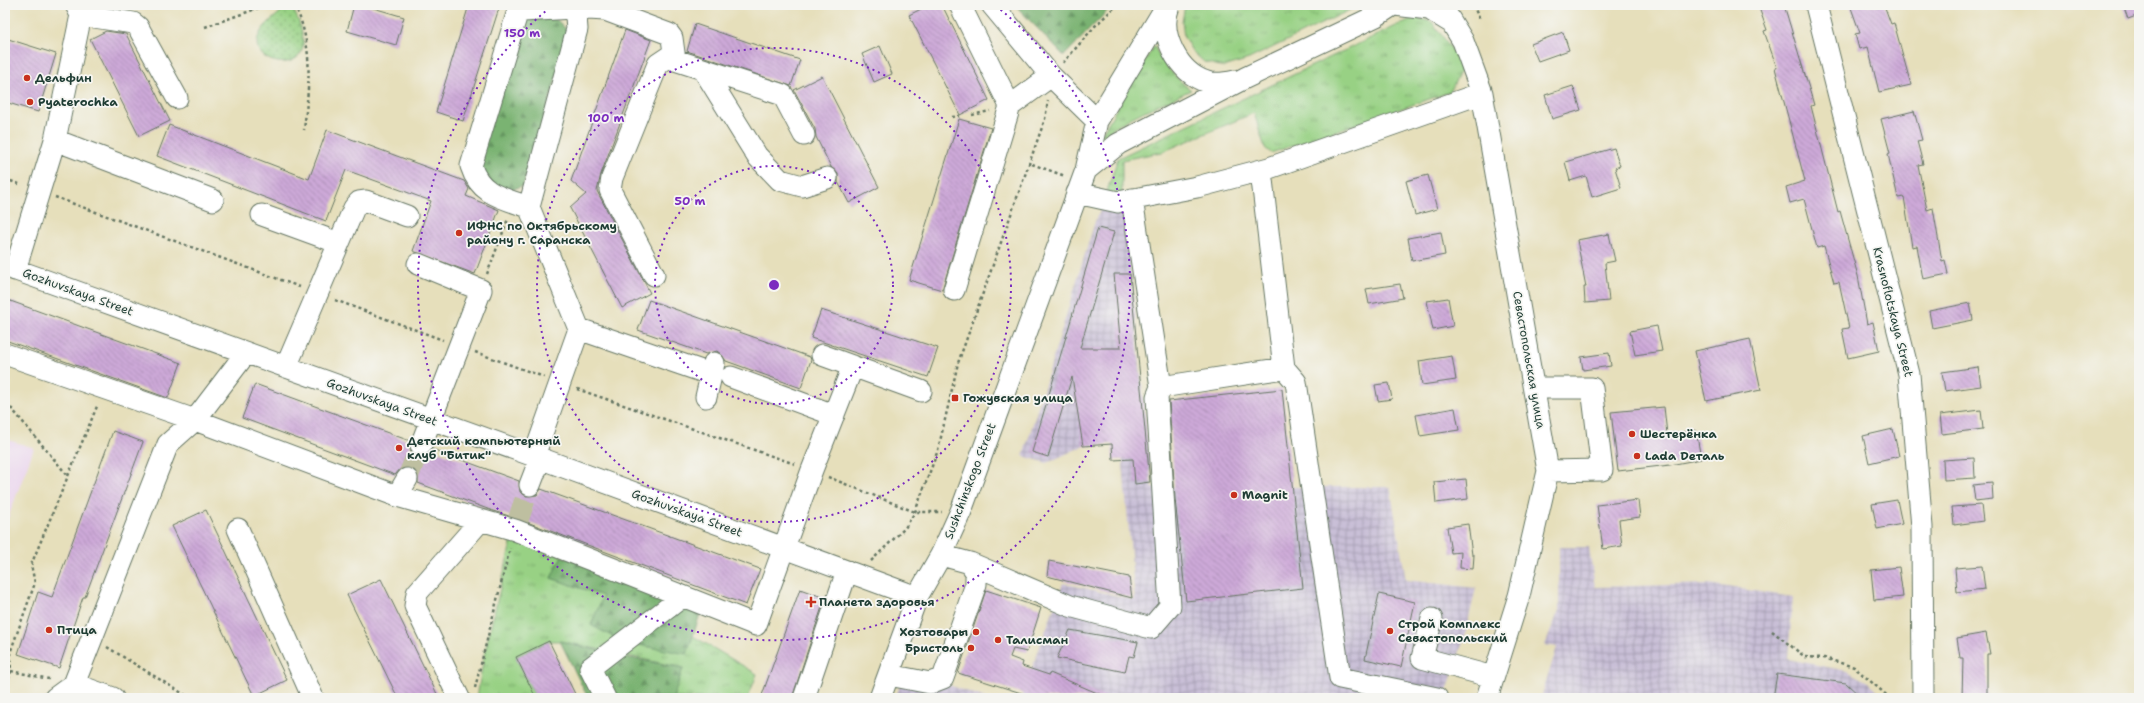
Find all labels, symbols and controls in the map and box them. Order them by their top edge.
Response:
text: 150 m [504,25,540,41]
place label: Дельфин [35,70,92,86]
marker: Дельфин [22,73,32,83]
place label: Pyaterochka [38,94,118,110]
marker: Pyaterochka [25,97,35,107]
text: 100 m [588,110,625,126]
text: 50 m [675,193,706,209]
place label: ИФНС по Октябрьскому району г. Саранска [467,218,617,248]
marker: ИФНС по Октябрьскому району г. Саранска [454,228,464,238]
street label: Krasnoflotskaya Street [1869,245,1917,379]
street label: Gozhuvskaya Street [20,265,136,319]
centre of rings [767,278,781,292]
street label: Севастопольская улица [1509,290,1549,431]
street label: Gozhuvskaya Street [324,375,440,429]
place label: Гожувская улица [963,390,1074,406]
marker: Гожувская улица [950,393,960,403]
street label: Sushchinskogo Street [940,421,1000,541]
place label: Шестерёнка [1640,426,1717,442]
marker: Шестерёнка [1627,429,1637,439]
place label: Детский компьютерный клуб "Битик" [407,433,561,463]
marker: Детский компьютерный клуб "Битик" [394,443,404,453]
place label: Lada Dеталь [1645,448,1725,464]
marker: Lada Dеталь [1632,451,1642,461]
street label: Gozhuvskaya Street [629,486,745,540]
place label: Magnit [1242,487,1288,503]
marker: Magnit [1229,490,1239,500]
place label: Планета здоровья [819,594,934,610]
marker: Планета здоровья [806,597,816,607]
place label: Строй Комплекс Севастопольский [1398,616,1508,646]
place label: Птица [57,622,98,638]
place label: Хозтовары [900,624,968,640]
marker: Птица [44,625,54,635]
marker: Строй Комплекс Севастопольский [1385,626,1395,636]
marker: Хозтовары [971,627,981,637]
place label: Талисман [1006,632,1068,648]
marker: Талисман [993,635,1003,645]
place label: Бристоль [905,640,963,656]
marker: Бристоль [966,643,976,653]

